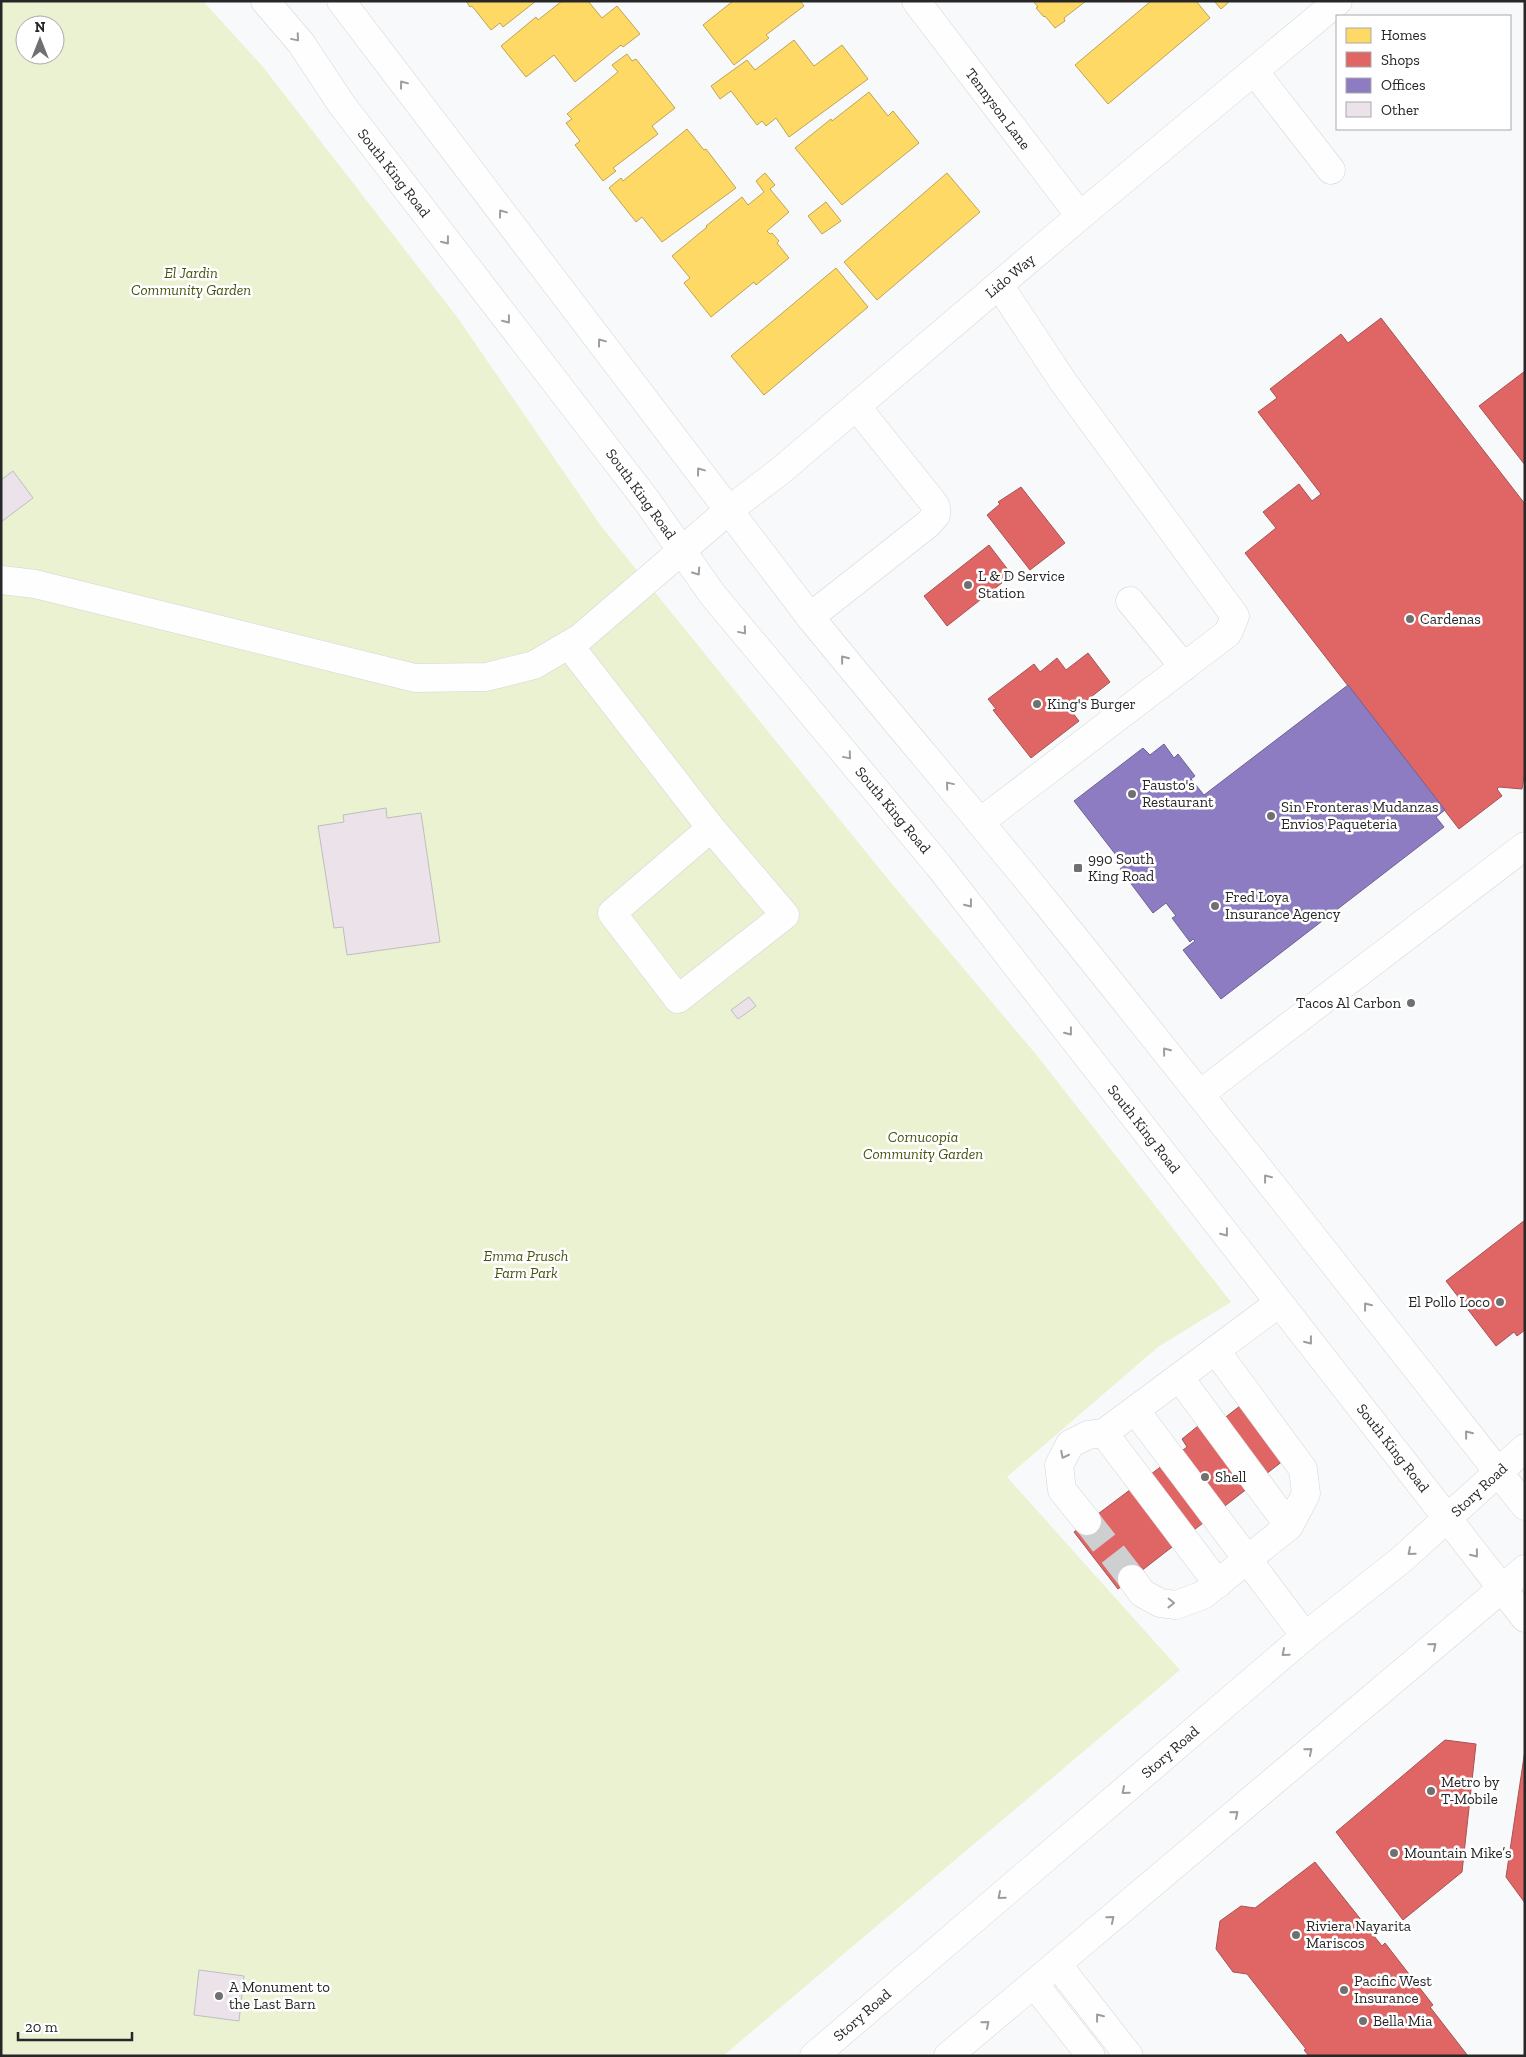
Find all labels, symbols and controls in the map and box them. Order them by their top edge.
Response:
north arrow [15,15,65,65]
legend [1336,15,1511,130]
text: N [35,19,46,36]
text: Homes [1381,26,1426,44]
one-way arrow [291,33,300,42]
text: Shops [1381,51,1420,69]
street label: Tennyson Lane [962,65,1034,153]
text: Offices [1381,76,1425,94]
one-way arrow [401,81,409,90]
text: Other [1381,101,1419,119]
street label: South King Road [354,125,435,222]
one-way arrow [499,209,508,219]
one-way arrow [440,235,449,245]
street label: Lido Way [982,250,1039,302]
park label: El Jardin Community Garden [131,264,251,299]
one-way arrow [502,314,510,323]
one-way arrow [598,338,607,348]
street label: South King Road [602,445,680,543]
one-way arrow [697,468,705,477]
one-way arrow [691,566,700,576]
place label: L & D Service Station [978,567,1065,602]
marker: L & D Service Station [962,579,974,591]
place label: Cardenas [1420,610,1481,628]
marker: Cardenas [1404,613,1416,625]
one-way arrow [738,625,746,634]
one-way arrow [842,656,850,665]
place label: King's Burger [1047,695,1136,713]
marker: King's Burger [1031,698,1043,710]
one-way arrow [842,750,850,759]
street label: South King Road [852,763,935,858]
place label: Fausto's Restaurant [1142,776,1214,811]
one-way arrow [946,782,955,791]
marker: Fausto's Restaurant [1126,788,1138,800]
place label: Sin Fronteras Mudanzas Envios Paqueteria [1281,798,1439,833]
marker: Sin Fronteras Mudanzas Envios Paqueteria [1265,810,1277,822]
place label: 990 South King Road [1088,850,1155,885]
marker: 990 South King Road [1072,862,1084,874]
place label: Fred Loya Insurance Agency [1225,888,1341,923]
one-way arrow [964,898,972,907]
marker: Fred Loya Insurance Agency [1209,900,1221,912]
place label: Tacos Al Carbon [1296,994,1401,1012]
marker: Tacos Al Carbon [1405,997,1417,1009]
one-way arrow [1064,1026,1072,1035]
one-way arrow [1163,1048,1171,1057]
street label: South King Road [1104,1081,1185,1178]
park label: Cornucopia Community Garden [863,1128,983,1163]
one-way arrow [1264,1175,1272,1184]
one-way arrow [1219,1227,1228,1236]
park label: Emma Prusch Farm Park [484,1247,569,1282]
place label: El Pollo Loco [1408,1293,1490,1311]
marker: El Pollo Loco [1494,1296,1506,1308]
one-way arrow [1364,1302,1373,1312]
one-way arrow [1304,1335,1312,1344]
street label: South King Road [1353,1400,1434,1497]
one-way arrow [1464,1430,1473,1439]
one-way arrow [1060,1449,1070,1458]
street label: Story Road [1447,1459,1511,1521]
place label: Shell [1215,1468,1246,1486]
marker: Shell [1199,1471,1211,1483]
one-way arrow [1408,1546,1417,1555]
one-way arrow [1469,1548,1478,1558]
one-way arrow [1167,1598,1175,1609]
one-way arrow [1427,1643,1436,1652]
one-way arrow [1281,1648,1290,1657]
street label: Story Road [1137,1722,1203,1782]
one-way arrow [1303,1748,1312,1757]
place label: Metro by T-Mobile [1441,1773,1500,1808]
one-way arrow [1122,1785,1131,1793]
marker: Metro by T-Mobile [1425,1785,1437,1797]
one-way arrow [1229,1811,1238,1819]
place label: Mountain Mike’s [1404,1844,1511,1862]
marker: Mountain Mike’s [1388,1847,1400,1859]
one-way arrow [998,1890,1007,1899]
one-way arrow [1105,1916,1114,1924]
place label: Riviera Nayarita Mariscos [1306,1917,1411,1952]
marker: Riviera Nayarita Mariscos [1290,1929,1302,1941]
place label: Pacific West Insurance [1354,1972,1432,2007]
place label: A Monument to the Last Barn [229,1978,330,2013]
marker: Pacific West Insurance [1338,1984,1350,1996]
street label: Story Road [829,1985,895,2045]
marker: A Monument to the Last Barn [213,1990,225,2002]
scale bar [18,2010,131,2042]
place label: Bella Mia [1373,2012,1432,2030]
one-way arrow [1097,2014,1105,2023]
marker: Bella Mia [1357,2015,1369,2027]
text: 20 m [25,2018,58,2036]
one-way arrow [980,2022,989,2030]

